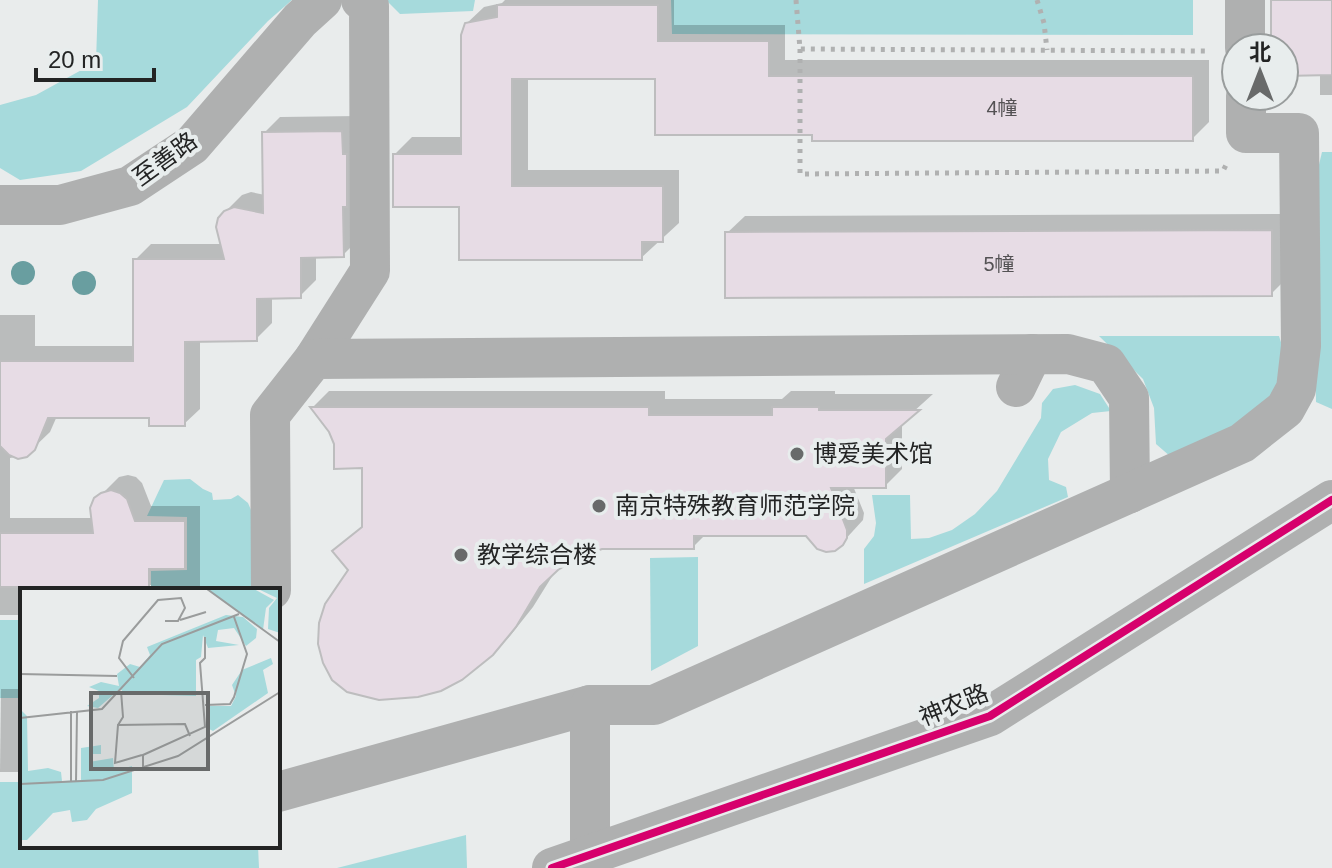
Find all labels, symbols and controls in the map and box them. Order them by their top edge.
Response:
scale bar [36,32,154,82]
north arrow [1220,32,1300,112]
text: 北 [1249,40,1271,65]
text: 20 m [48,46,101,73]
house number: 4幢 [986,97,1018,119]
street label: 至善路 [128,127,202,191]
house number: 5幢 [983,253,1015,275]
place label: 博爱美术馆 [813,440,933,467]
marker: 博爱美术馆 [788,445,806,463]
place label: 南京特殊教育师范学院 [615,492,855,519]
marker: 南京特殊教育师范学院 [590,497,608,515]
place label: 教学综合楼 [477,541,597,568]
marker: 教学综合楼 [452,546,470,564]
inset map [20,588,280,848]
street label: 神农路 [915,679,992,731]

